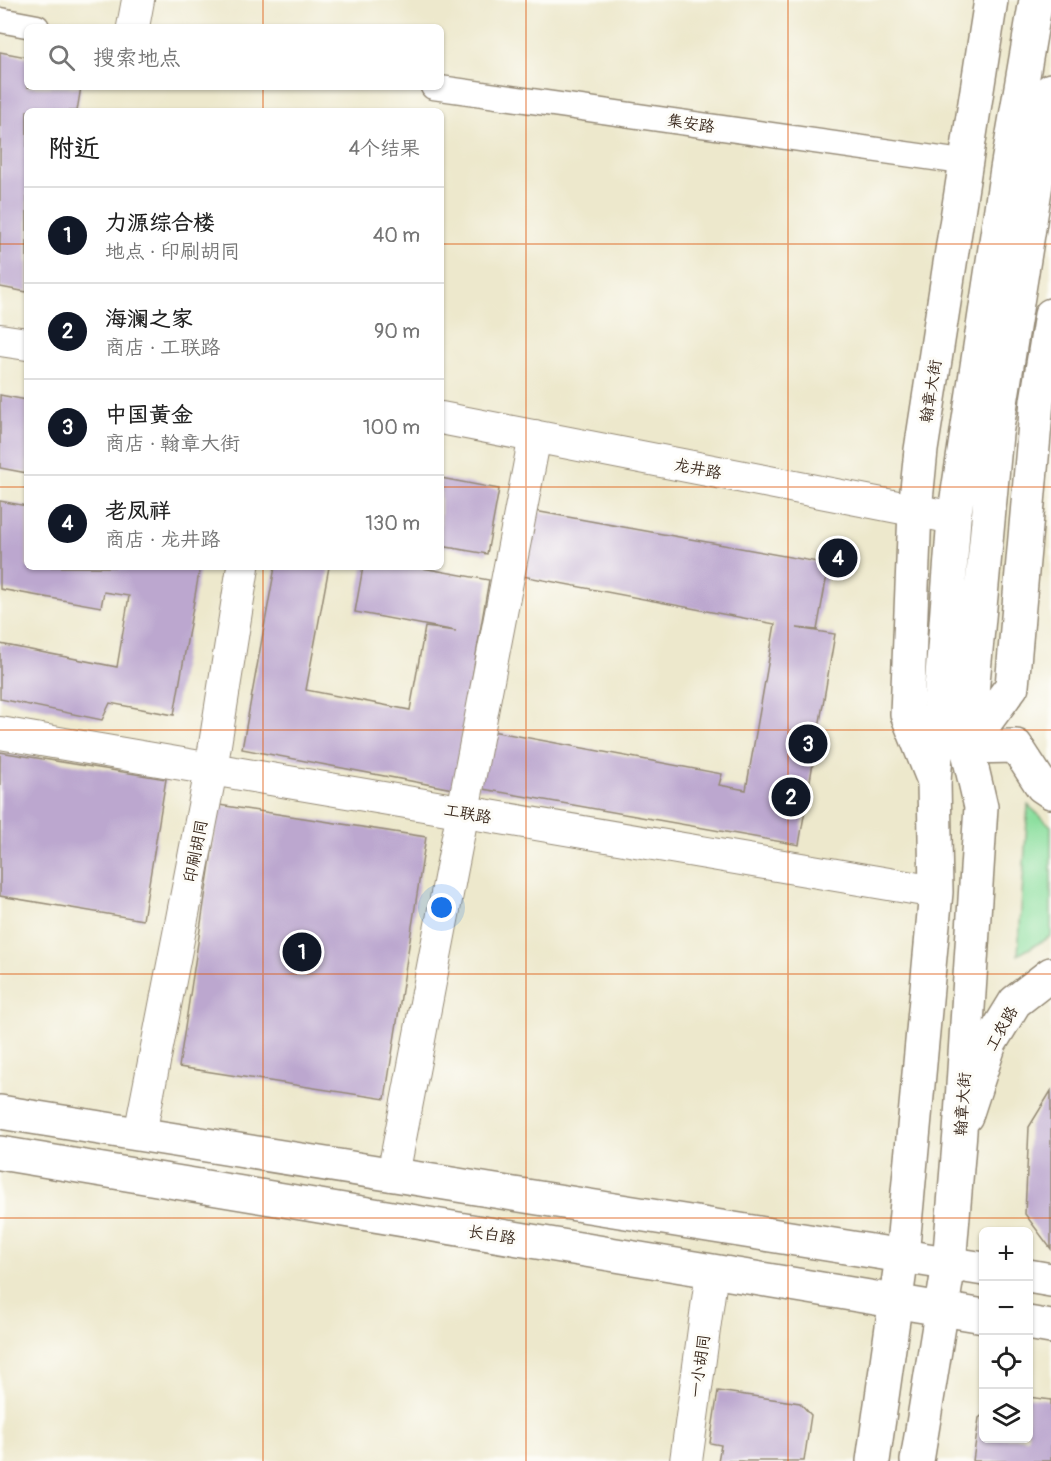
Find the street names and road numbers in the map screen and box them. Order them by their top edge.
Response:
street label: 集安路 [666,111,716,137]
street label: 翰章大街 [916,358,946,424]
street label: 龙井路 [672,455,723,483]
street label: 工联路 [442,800,493,828]
street label: 印刷胡同 [180,818,212,885]
street label: 工农路 [981,1003,1022,1054]
street label: 翰章大街 [951,1071,975,1137]
street label: 长白路 [467,1221,517,1249]
street label: 一小胡同 [686,1333,714,1399]

